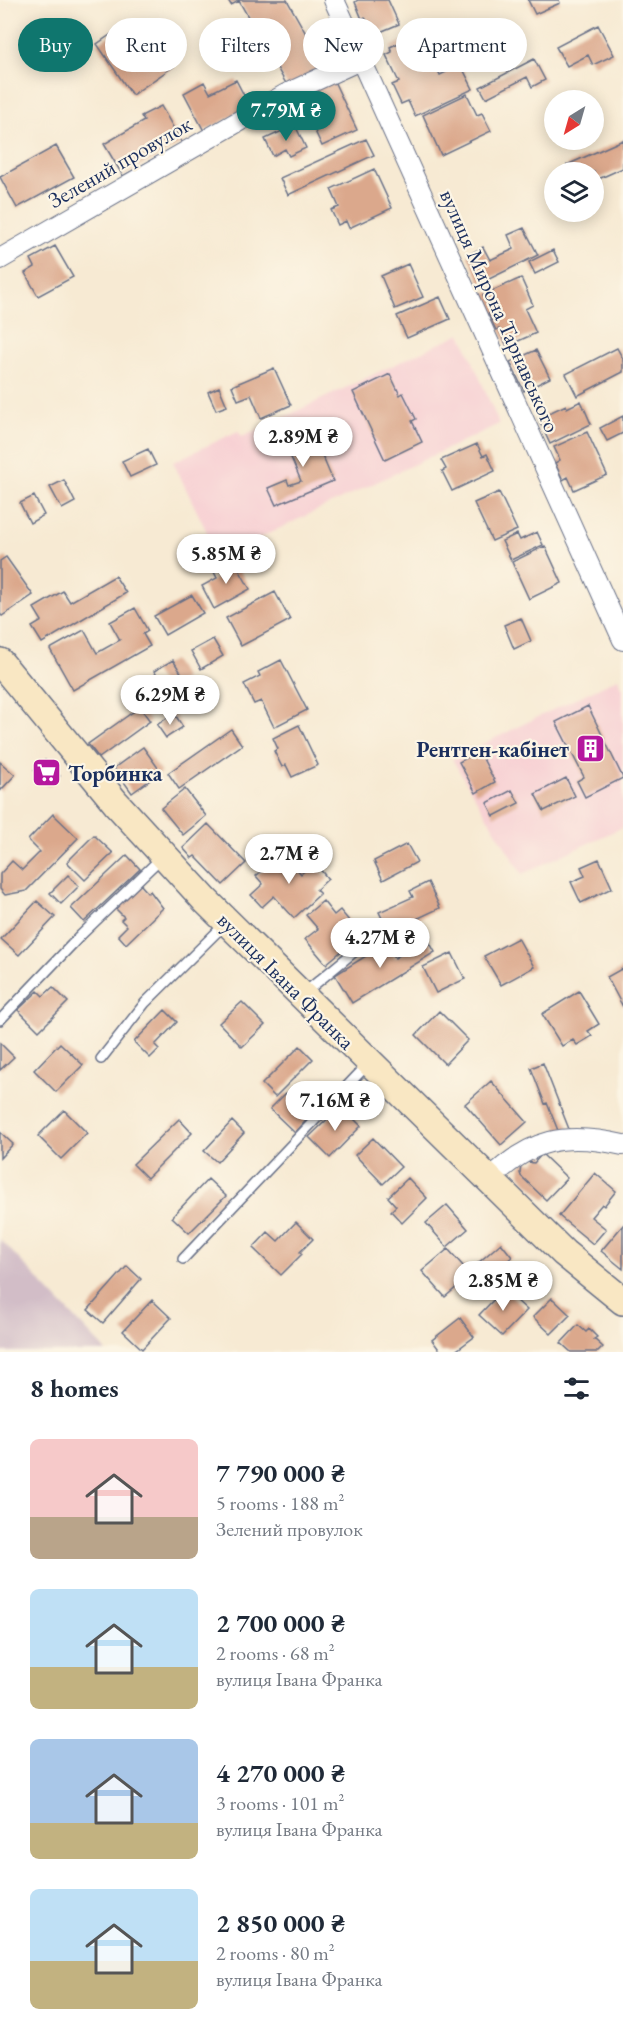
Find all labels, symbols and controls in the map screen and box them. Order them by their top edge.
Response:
chip: Buy [18,18,93,72]
chip: Rent [105,18,187,72]
chip: Filters [199,18,291,72]
chip: New [303,18,384,72]
chip: Apartment [396,18,527,72]
north arrow [544,90,604,150]
map controls [544,90,604,222]
pin: 7.79M ₴ [231,91,341,142]
text: 7.79M ₴ [251,97,321,123]
street label: Зелений провулок [43,109,198,215]
button: layers [544,162,604,222]
street label: вулиця Мирона Тарнавського [433,185,567,437]
pin: 2.89M ₴ [248,417,358,468]
text: 2.89M ₴ [268,423,338,449]
pin: 5.85M ₴ [171,534,281,585]
text: 5.85M ₴ [191,540,261,566]
pin: 6.29M ₴ [115,675,225,726]
text: 6.29M ₴ [135,681,205,707]
building icon: Рентген-кабінет [574,733,606,765]
place label: Рентген-кабінет [416,735,569,764]
supermarket icon: Торбинка [31,757,63,789]
place label: Торбинка [68,759,163,788]
pin: 2.7M ₴ [240,834,338,885]
text: 2.7M ₴ [259,840,319,866]
street label: вулиця Івана Франка [211,906,361,1056]
pin: 4.27M ₴ [325,918,435,969]
text: 4.27M ₴ [345,924,415,950]
pin: 7.16M ₴ [280,1081,390,1132]
text: 7.16M ₴ [300,1087,370,1113]
pin: 2.85M ₴ [448,1261,558,1312]
text: 2.85M ₴ [468,1267,538,1293]
text: 8 homes [30,1371,119,1405]
icon: filters [560,1372,593,1405]
text: 7 790 000 ₴ [216,1456,345,1490]
icon: home [78,1463,150,1535]
text: 5 rooms · 188 m² [216,1490,344,1516]
text: Зелений провулок [216,1516,363,1542]
text: 2 700 000 ₴ [216,1606,345,1640]
icon: home [78,1613,150,1685]
text: 2 rooms · 68 m² [216,1640,335,1666]
text: вулиця Івана Франка [216,1666,382,1692]
text: 4 270 000 ₴ [216,1756,345,1790]
icon: home [78,1763,150,1835]
text: 3 rooms · 101 m² [216,1790,344,1816]
text: вулиця Івана Франка [216,1816,382,1842]
text: 2 850 000 ₴ [216,1906,345,1940]
icon: home [78,1913,150,1985]
text: 2 rooms · 80 m² [216,1940,335,1966]
text: вулиця Івана Франка [216,1966,382,1992]

